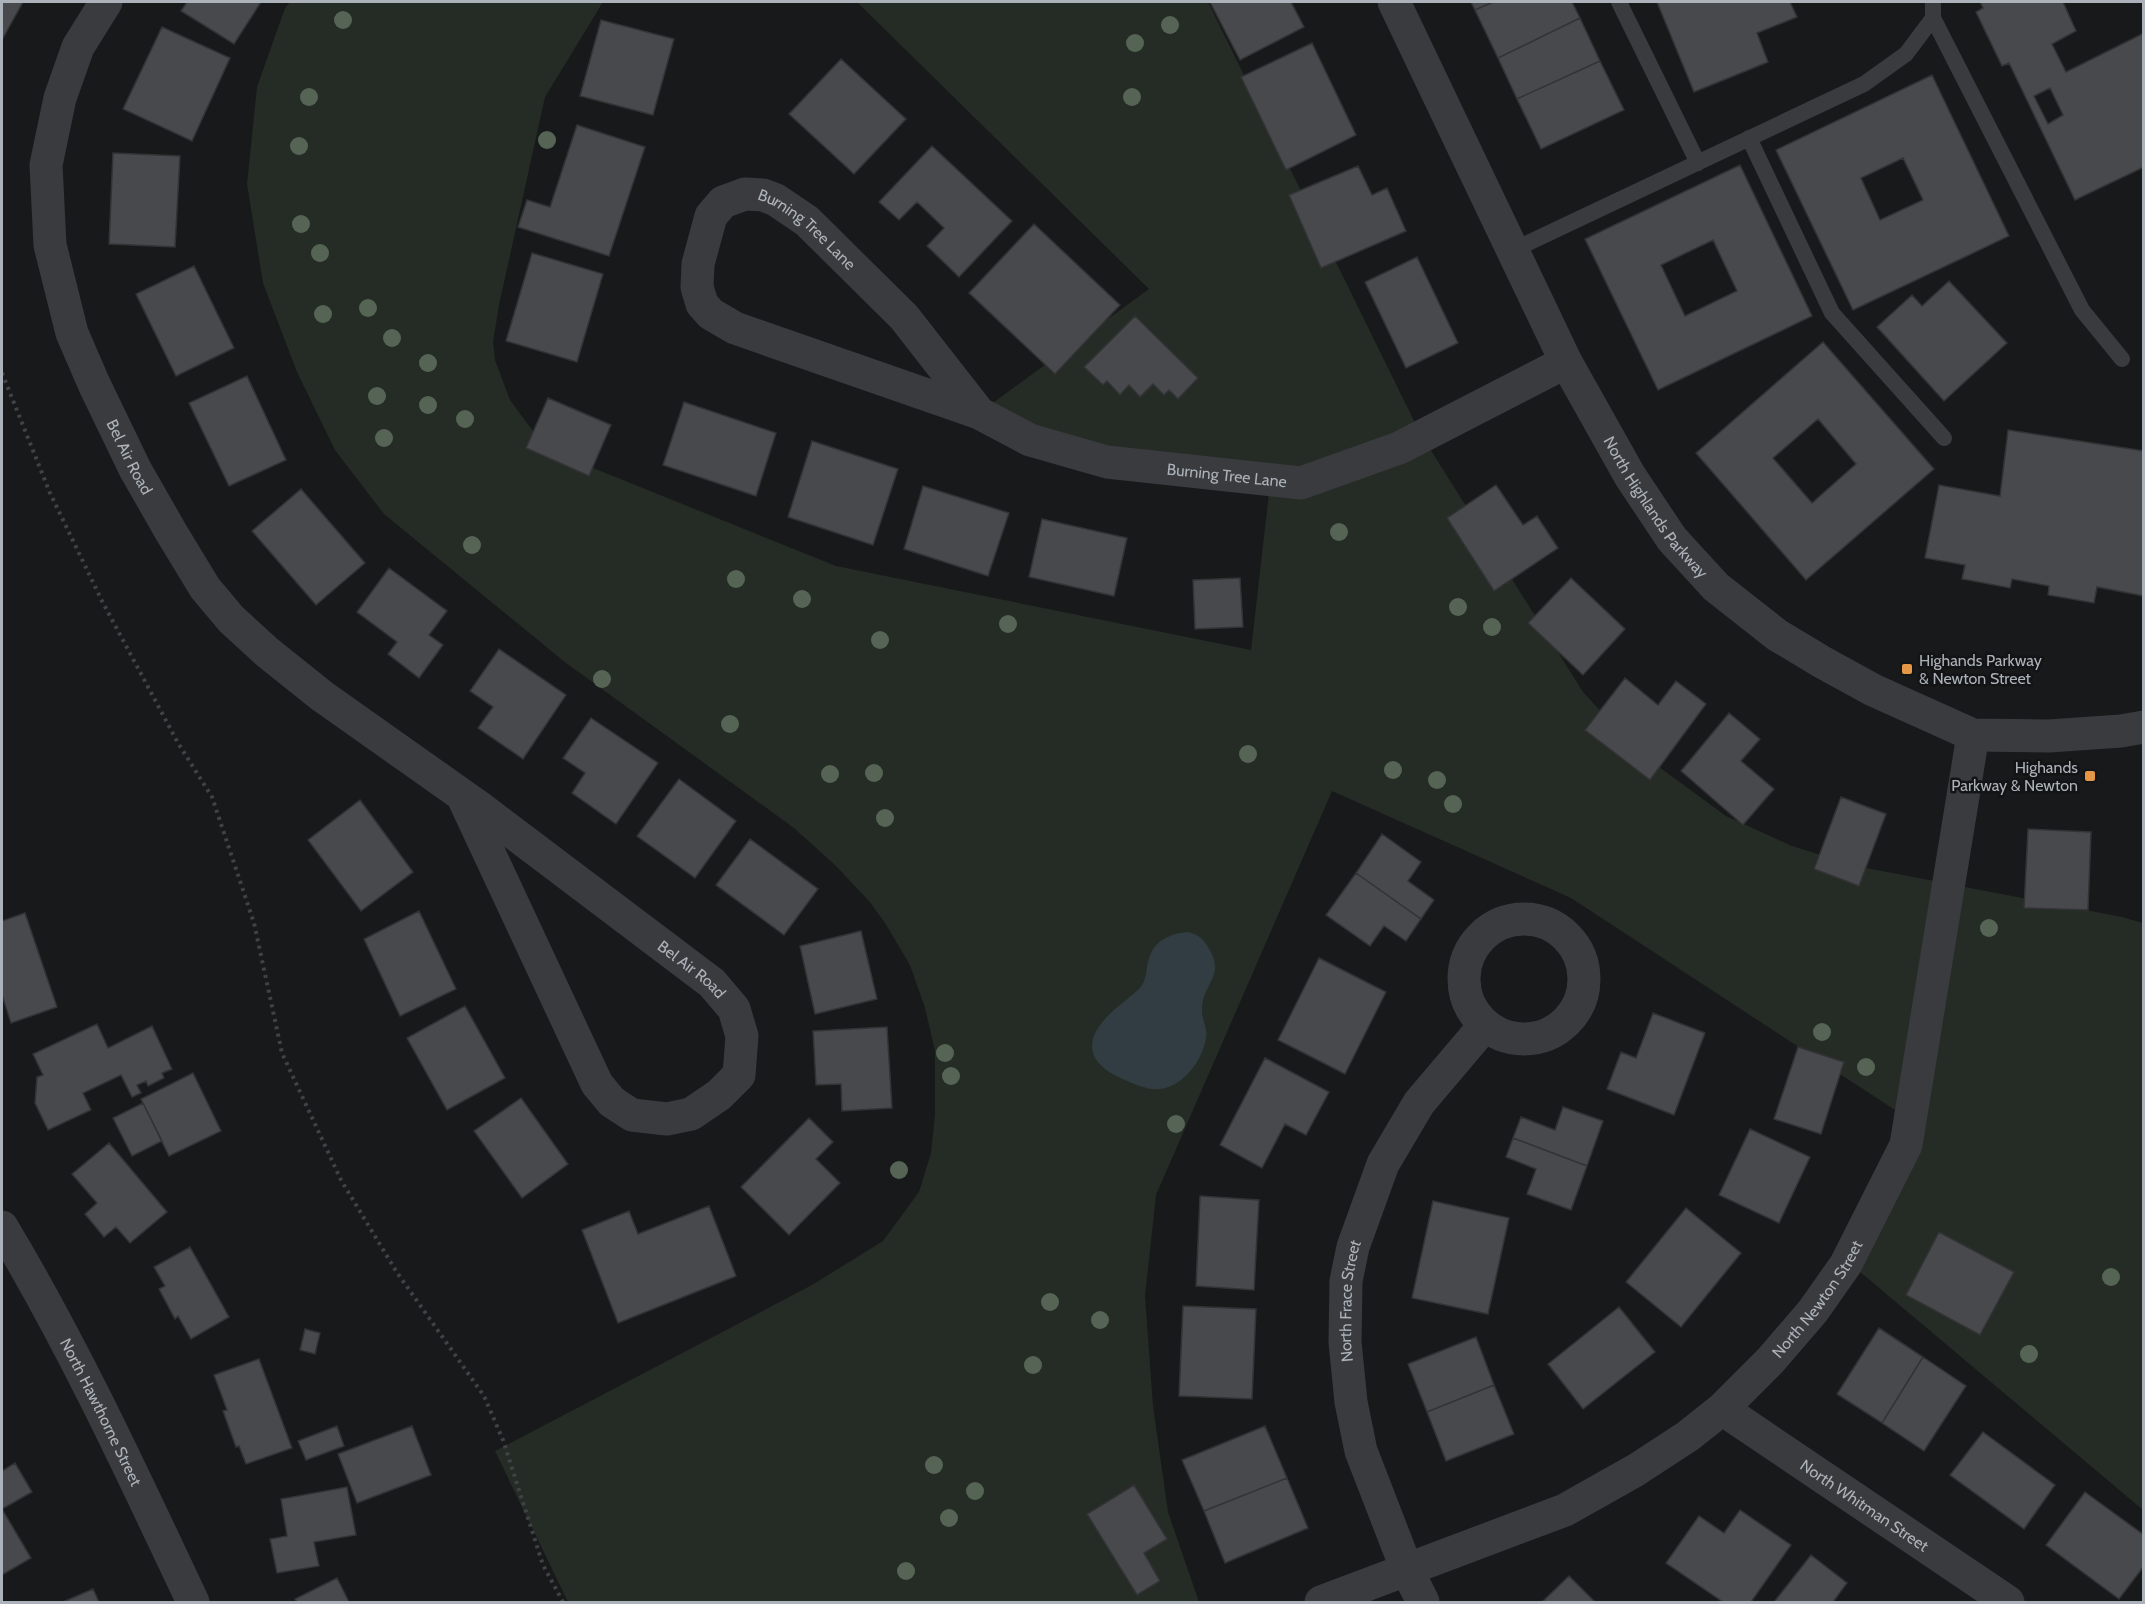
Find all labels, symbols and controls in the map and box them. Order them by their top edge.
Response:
street label: Burning Tree Lane [756,185,860,273]
street label: Bel Air Road [103,416,157,498]
street label: North Highlands Parkway [1600,433,1712,582]
street label: Burning Tree Lane [1166,459,1288,491]
place label: Highands Parkway & Newton Street [1919,651,2042,688]
marker: Highands Parkway & Newton Street [1900,662,1914,676]
place label: Highands Parkway & Newton [1951,758,2078,795]
marker: Highands Parkway & Newton [2083,769,2097,783]
street label: Bel Air Road [654,936,730,1002]
street label: North Frace Street [1335,1236,1365,1363]
street label: North Newton Street [1768,1236,1866,1361]
street label: North Hawthorne Street [56,1335,146,1489]
street label: North Whitman Street [1797,1455,1933,1556]

